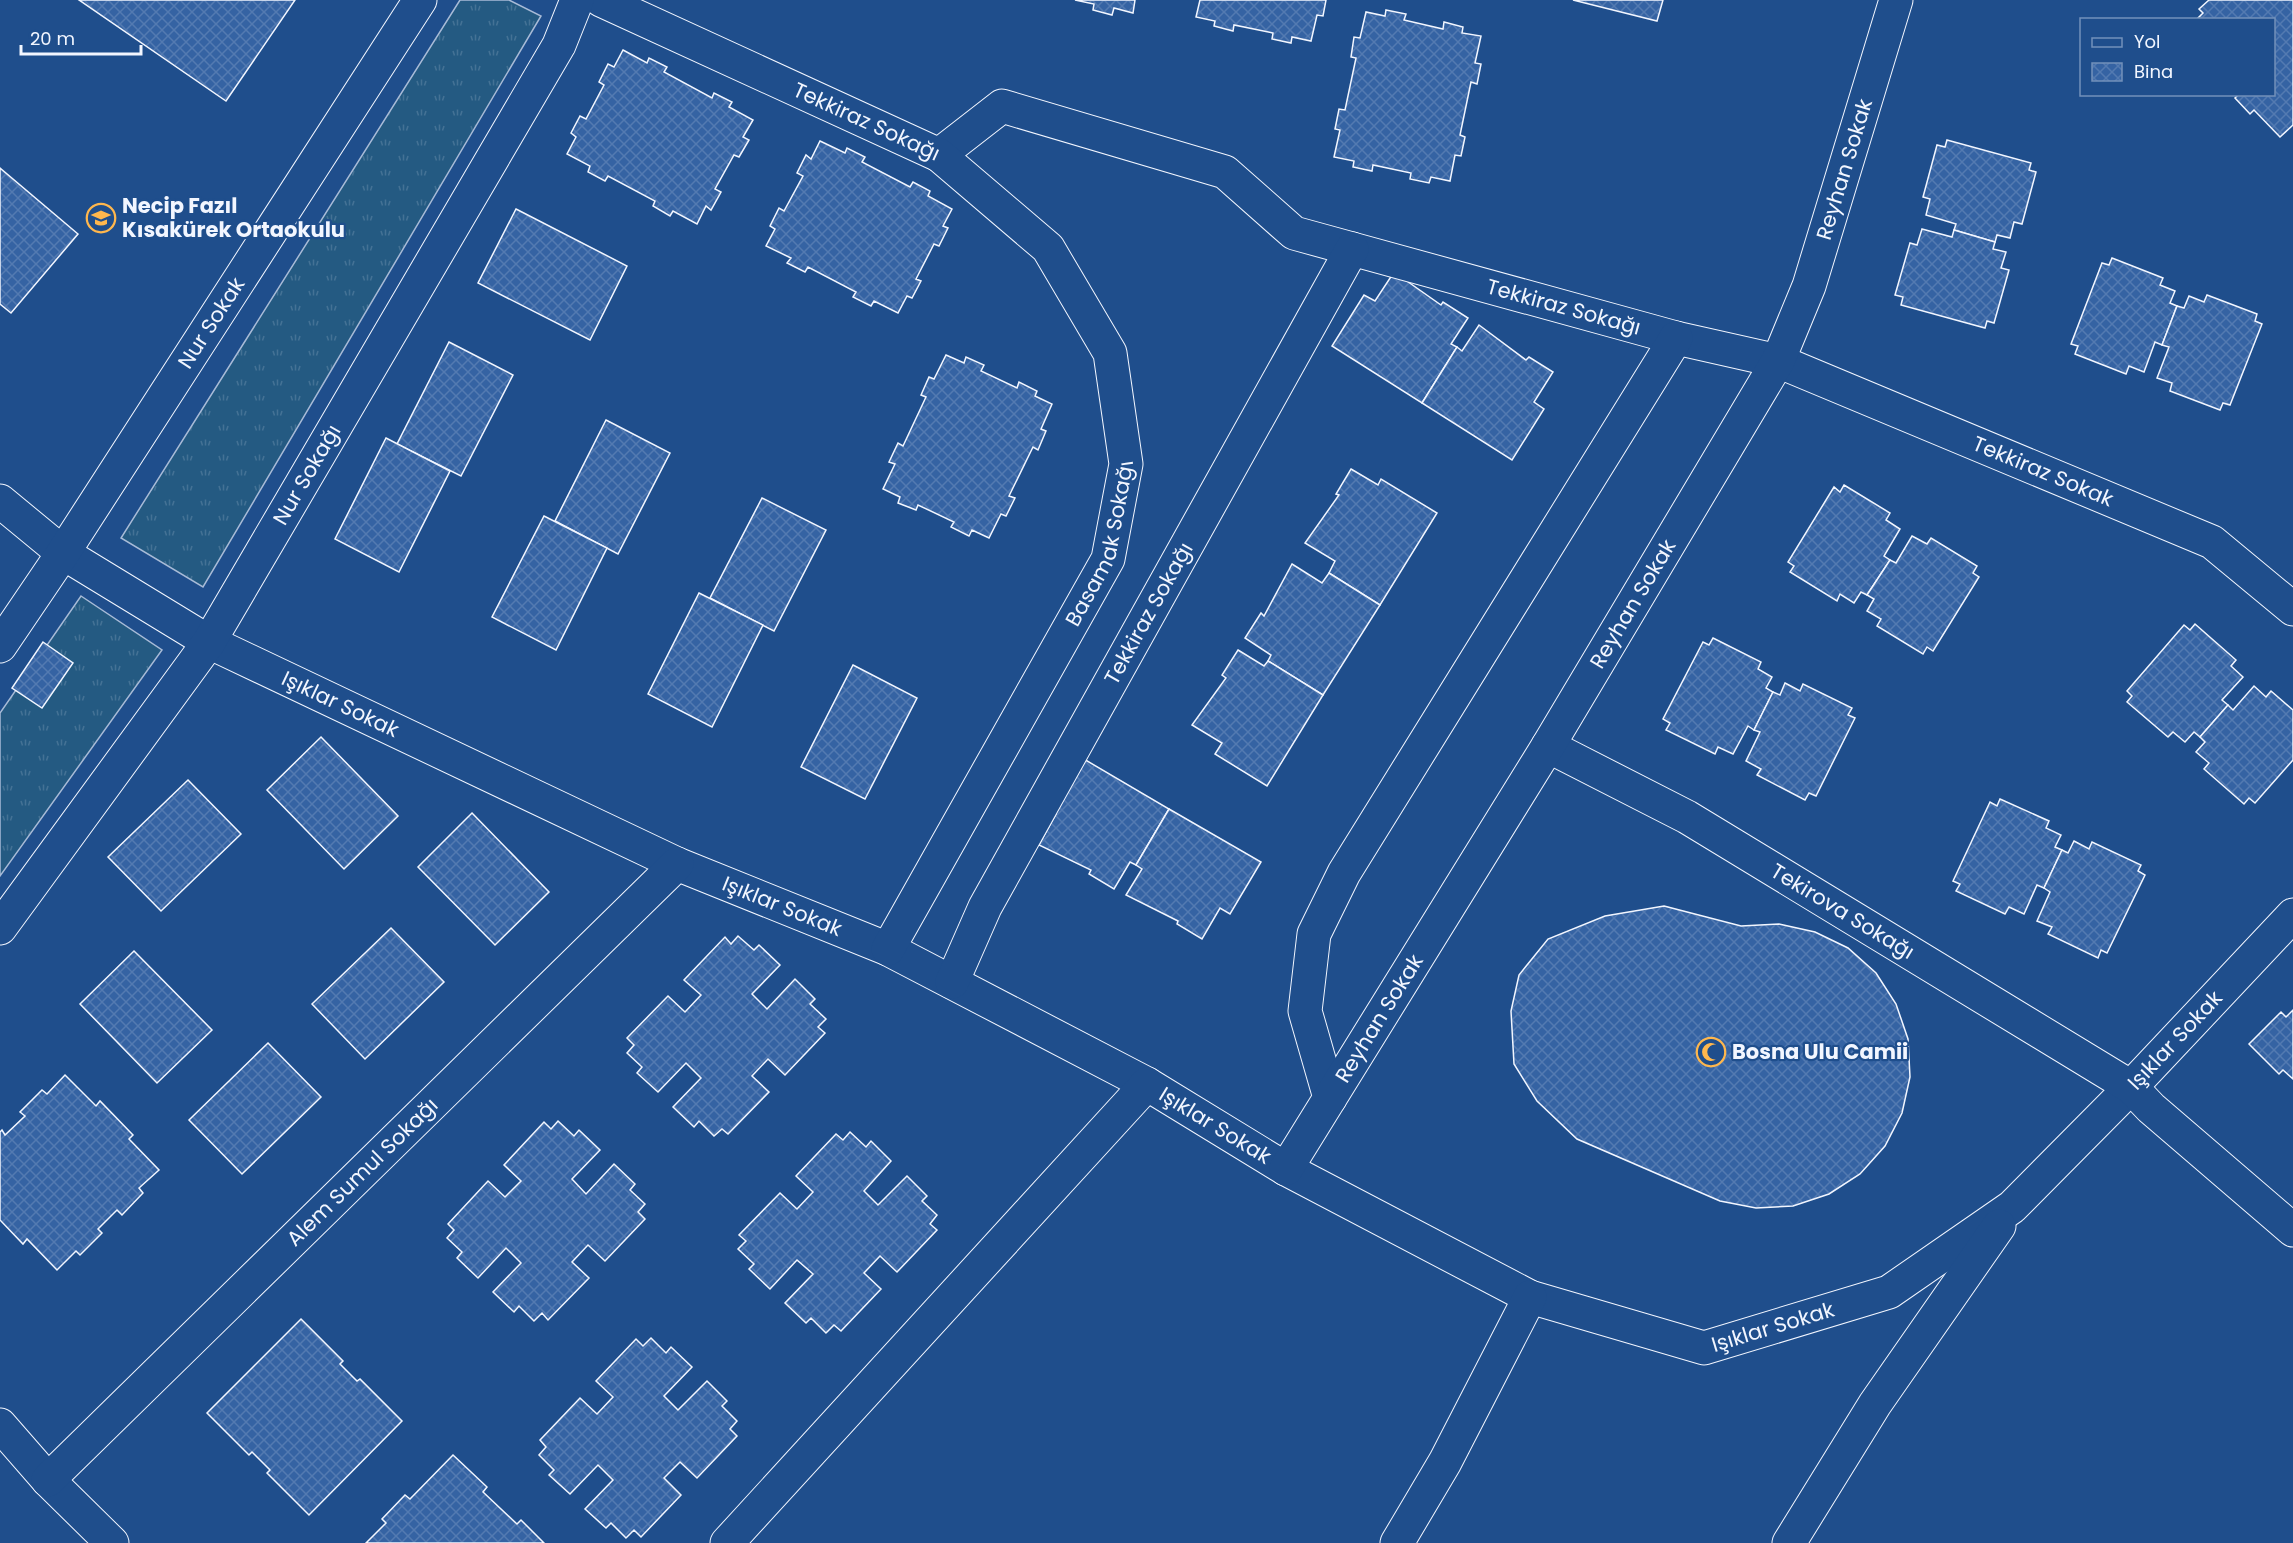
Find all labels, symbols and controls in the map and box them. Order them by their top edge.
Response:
scale bar [21,18,141,56]
legend [2080,18,2275,96]
text: 20 m [30,26,75,51]
text: Yol [2134,29,2160,54]
text: Bina [2134,59,2173,84]
street label: Tekkiraz Sokağı [788,75,945,168]
street label: Reyhan Sokak [1809,95,1879,243]
place label: Necip Fazıl Kısakürek Ortaokulu [122,191,345,244]
school or university icon: Necip Fazıl Kısakürek Ortaokulu [85,202,117,234]
street label: Nur Sokak [171,271,251,374]
street label: Tekkiraz Sokağı [1483,272,1644,342]
street label: Nur Sokağı [266,419,347,530]
street label: Tekkiraz Sokak [1968,429,2118,513]
street label: Basamak Sokağı [1058,459,1140,631]
street label: Reyhan Sokak [1583,533,1682,674]
street label: Tekkiraz Sokağı [1097,537,1200,690]
street label: Işıklar Sokak [277,664,404,744]
street label: Tekirova Sokağı [1765,856,1920,966]
street label: Işıklar Sokak [718,869,847,943]
street label: Reyhan Sokak [1328,948,1430,1088]
street label: Işıklar Sokak [2121,984,2229,1096]
mosque icon: Bosna Ulu Camii [1695,1036,1727,1068]
place label: Bosna Ulu Camii [1732,1037,1908,1066]
street label: Işıklar Sokak [1154,1080,1277,1171]
street label: Alem Sumul Sokağı [280,1091,444,1253]
street label: Işıklar Sokak [1708,1294,1838,1359]

